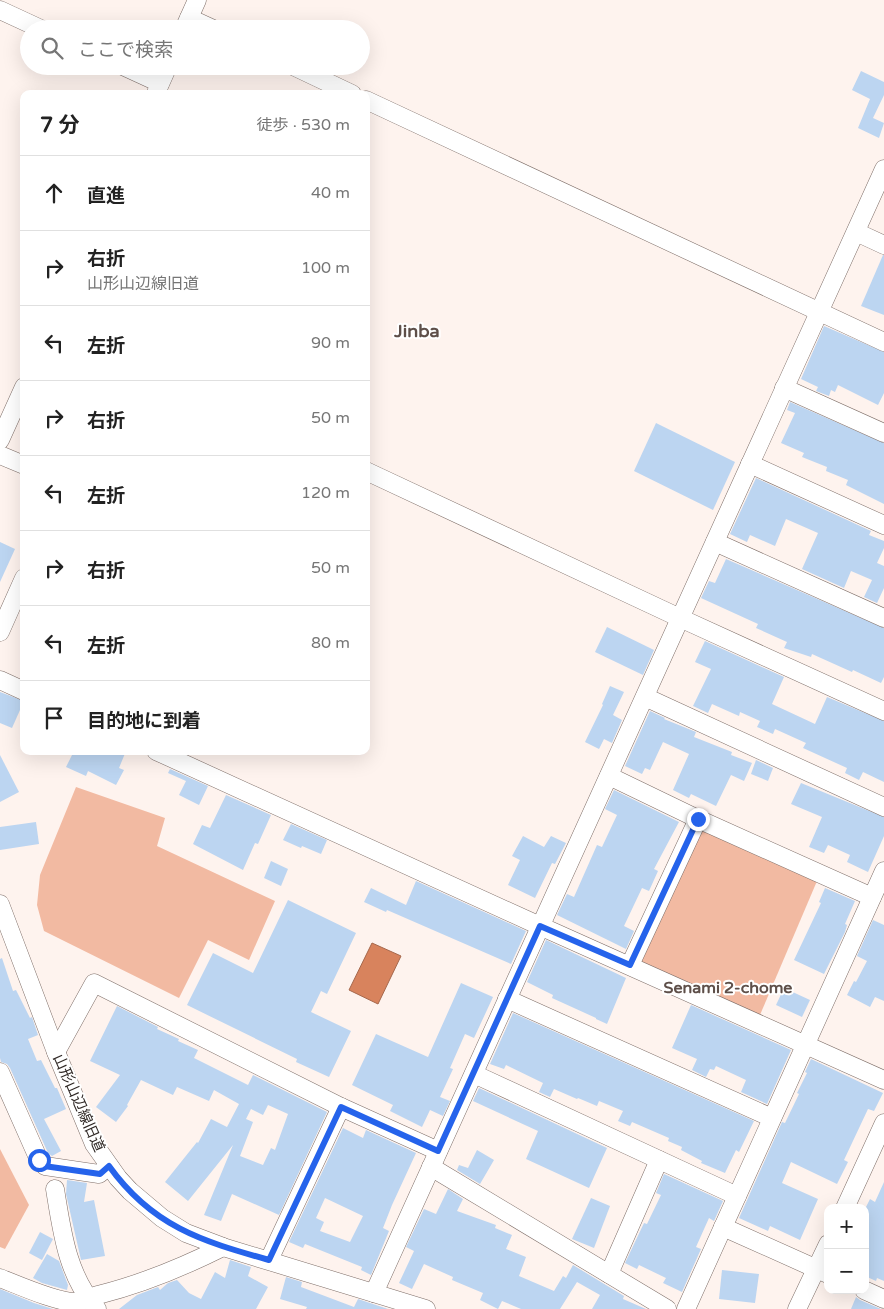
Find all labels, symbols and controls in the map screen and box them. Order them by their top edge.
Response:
search box [20,20,370,75]
icon: search [38,34,66,62]
text: ここで検索 [78,39,173,61]
text: 7 分 [40,113,80,138]
text: 徒歩 · 530 m [257,115,350,135]
icon: ahead [40,179,68,207]
text: 40 m [311,183,350,203]
text: 直進 [87,185,125,207]
text: 右折 [87,248,125,270]
icon: right [40,254,68,282]
text: 100 m [301,258,350,278]
text: 山形山辺線旧道 [87,274,199,294]
district label: Jinba [393,320,440,342]
icon: left [40,329,68,357]
text: 90 m [311,333,350,353]
text: 左折 [87,335,125,357]
icon: right [40,404,68,432]
text: 50 m [311,408,350,428]
text: 右折 [87,410,125,432]
icon: left [40,479,68,507]
text: 120 m [301,483,350,503]
text: 左折 [87,485,125,507]
icon: right [40,554,68,582]
text: 50 m [311,558,350,578]
text: 右折 [87,560,125,582]
icon: left [40,629,68,657]
text: 80 m [311,633,350,653]
text: 左折 [87,635,125,657]
icon: arrive [40,704,68,732]
text: 目的地に到着 [87,710,201,732]
route end [687,808,710,831]
district label: Senami 2-chome [664,978,792,998]
street label: 山形山辺線旧道 [49,1051,109,1155]
route start [28,1149,51,1172]
map controls [824,1204,869,1294]
button: + [824,1204,869,1249]
button: − [824,1249,869,1294]

